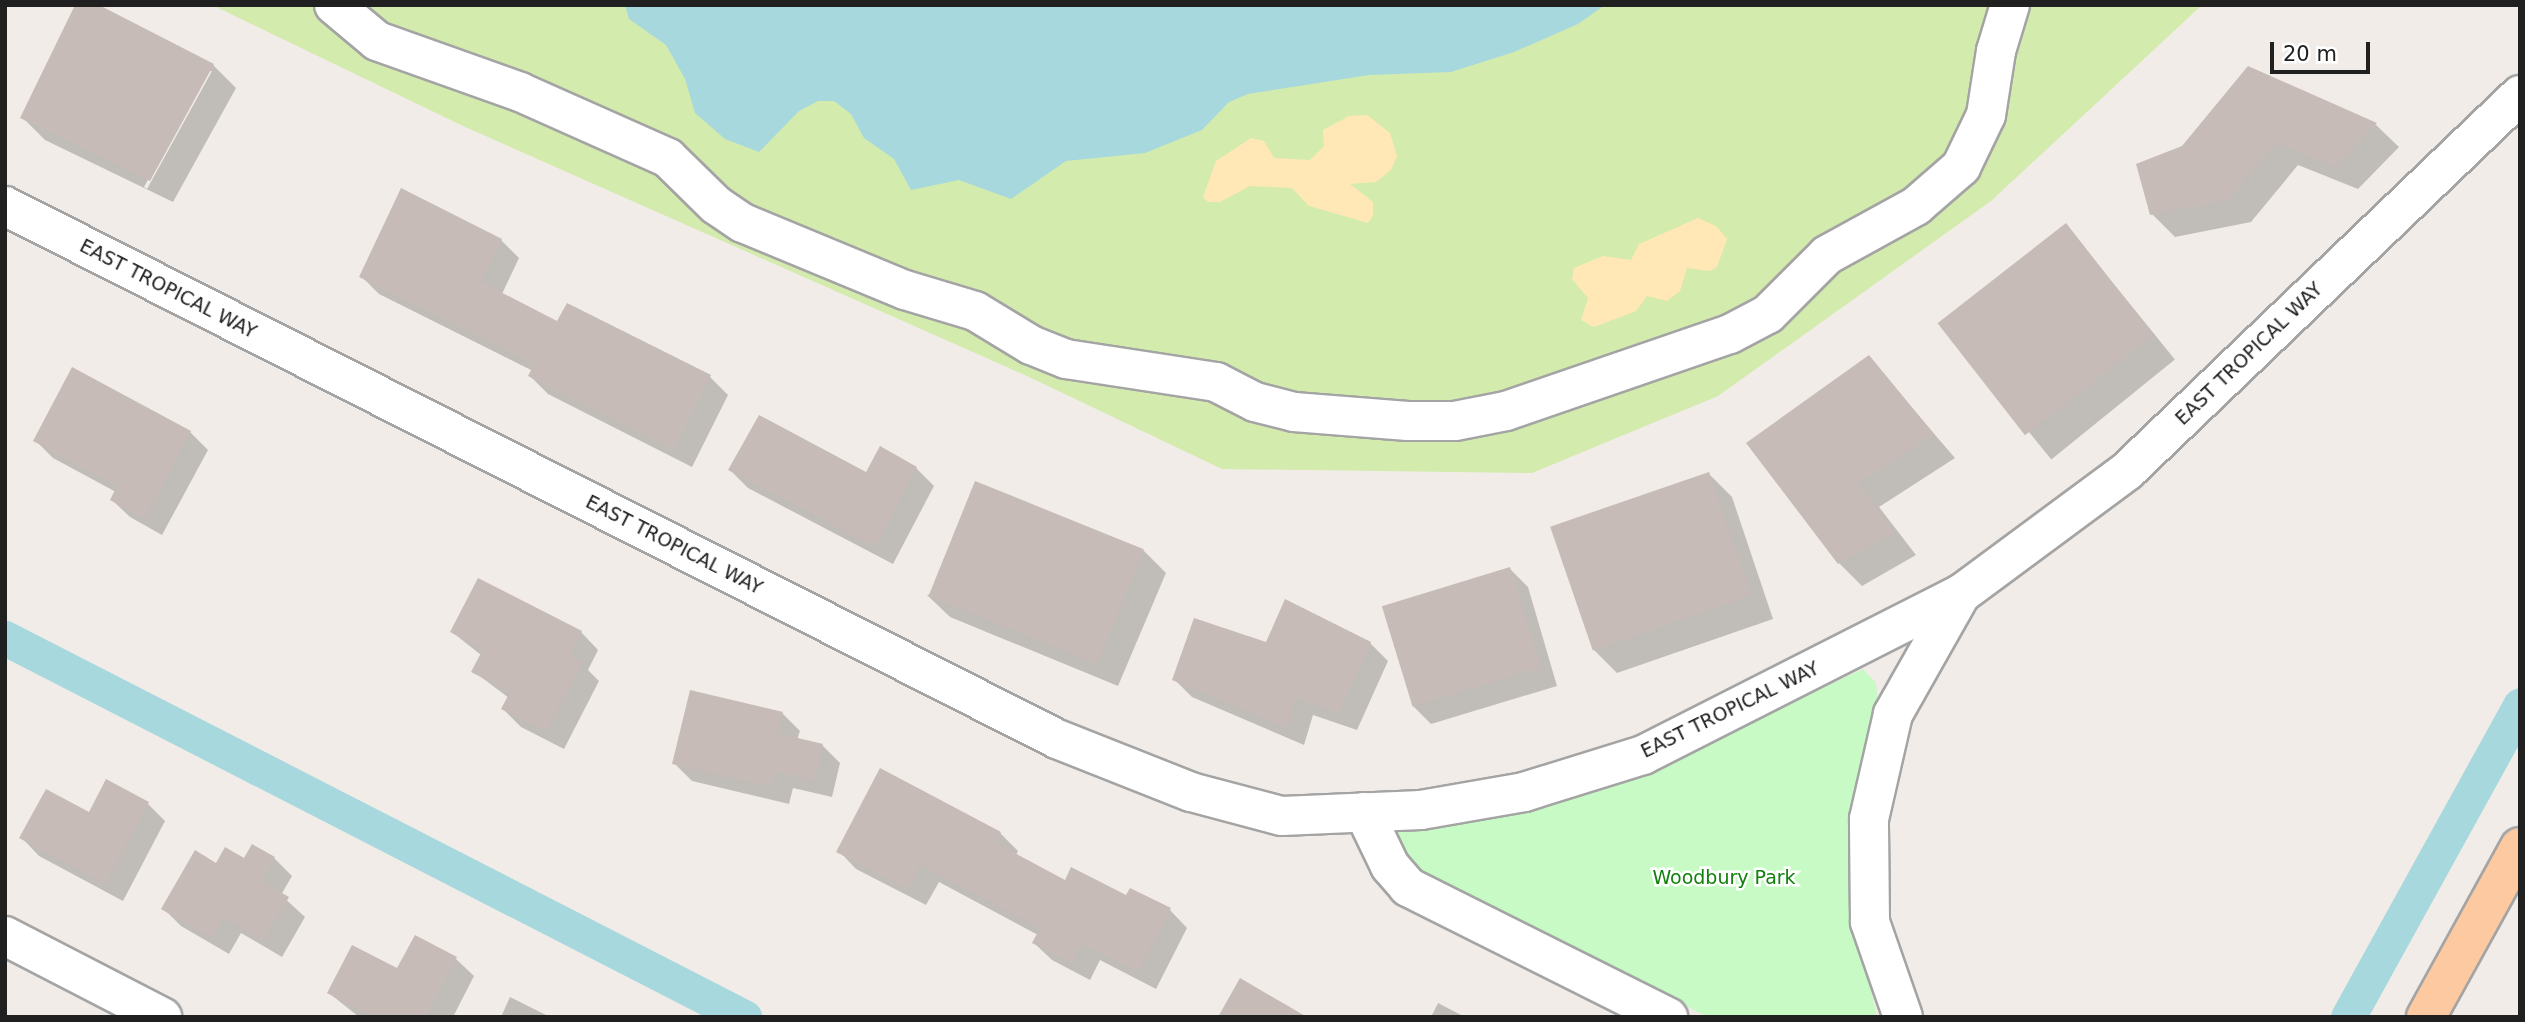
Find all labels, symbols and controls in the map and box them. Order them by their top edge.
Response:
scale bar [2273,28,2373,72]
text: 20 m [2283,42,2337,66]
street label: EAST TROPICAL WAY [76,235,260,343]
street label: EAST TROPICAL WAY [2171,278,2327,430]
street label: EAST TROPICAL WAY [582,491,766,599]
street label: EAST TROPICAL WAY [1637,657,1823,763]
park label: Woodbury Park [1652,867,1796,889]

